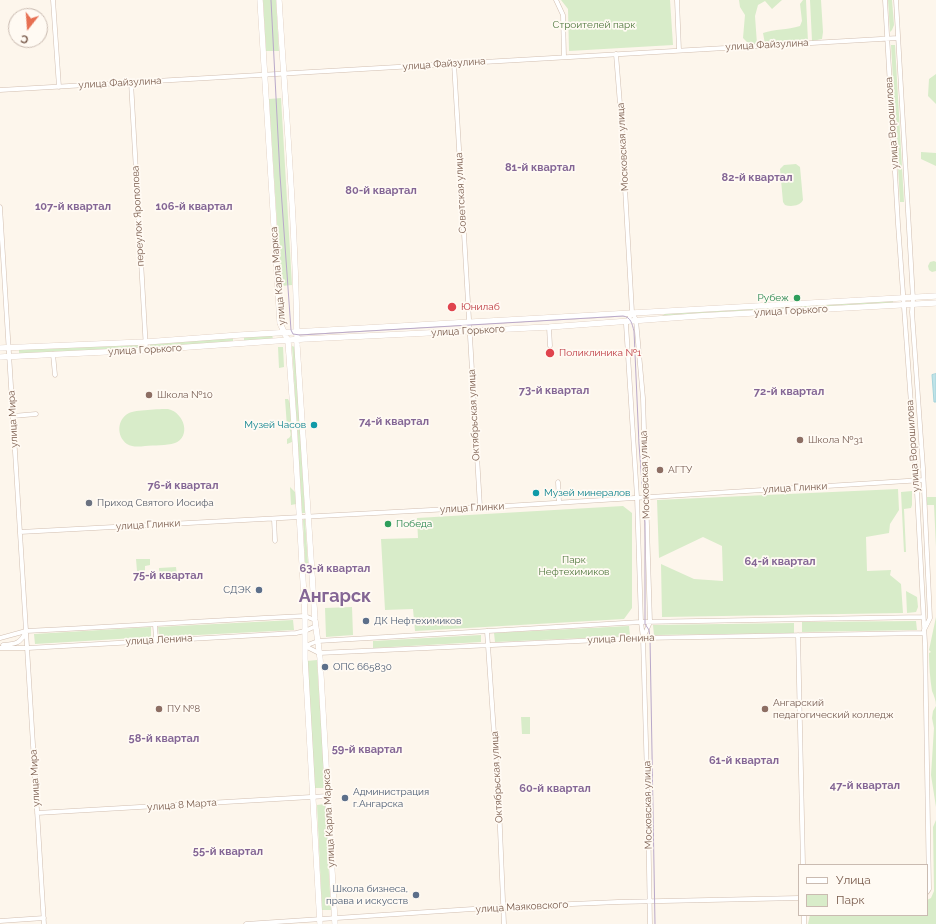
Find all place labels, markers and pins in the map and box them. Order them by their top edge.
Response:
place label: Рубеж [758,292,789,304]
marker: Рубеж [792,293,802,303]
marker: Юнилаб [446,301,458,313]
place label: Юнилаб [461,301,500,313]
marker: Поликлиника №1 [544,347,556,359]
place label: Поликлиника №1 [559,347,641,359]
place label: Школа №10 [157,389,213,401]
marker: Школа №10 [144,390,154,400]
place label: Музей Часов [244,419,306,431]
marker: Музей Часов [309,420,319,430]
place label: Школа №31 [808,434,863,446]
marker: Школа №31 [795,435,805,445]
place label: АГТУ [668,464,692,476]
marker: АГТУ [655,465,665,475]
place label: Музей минералов [544,487,630,499]
marker: Музей минералов [531,488,541,498]
place label: Приход Святого Иосифа [97,497,214,509]
marker: Приход Святого Иосифа [84,498,94,508]
place label: Победа [396,518,432,530]
marker: Победа [383,519,393,529]
place label: СДЭК [223,584,251,596]
marker: СДЭК [254,585,264,595]
place label: ДК Нефтехимиков [374,615,461,627]
marker: ДК Нефтехимиков [361,616,371,626]
place label: ОПС 665830 [333,661,392,673]
marker: ОПС 665830 [320,662,330,672]
place label: Ангарский педагогический колледж [773,697,894,720]
place label: ПУ №8 [167,703,200,715]
marker: ПУ №8 [154,704,164,714]
marker: Ангарский педагогический колледж [760,704,770,714]
place label: Администрация г.Ангарска [353,786,429,810]
marker: Администрация г.Ангарска [340,793,350,803]
place label: Школа бизнеса, права и искусств [326,883,408,906]
marker: Школа бизнеса, права и искусств [411,890,421,900]

